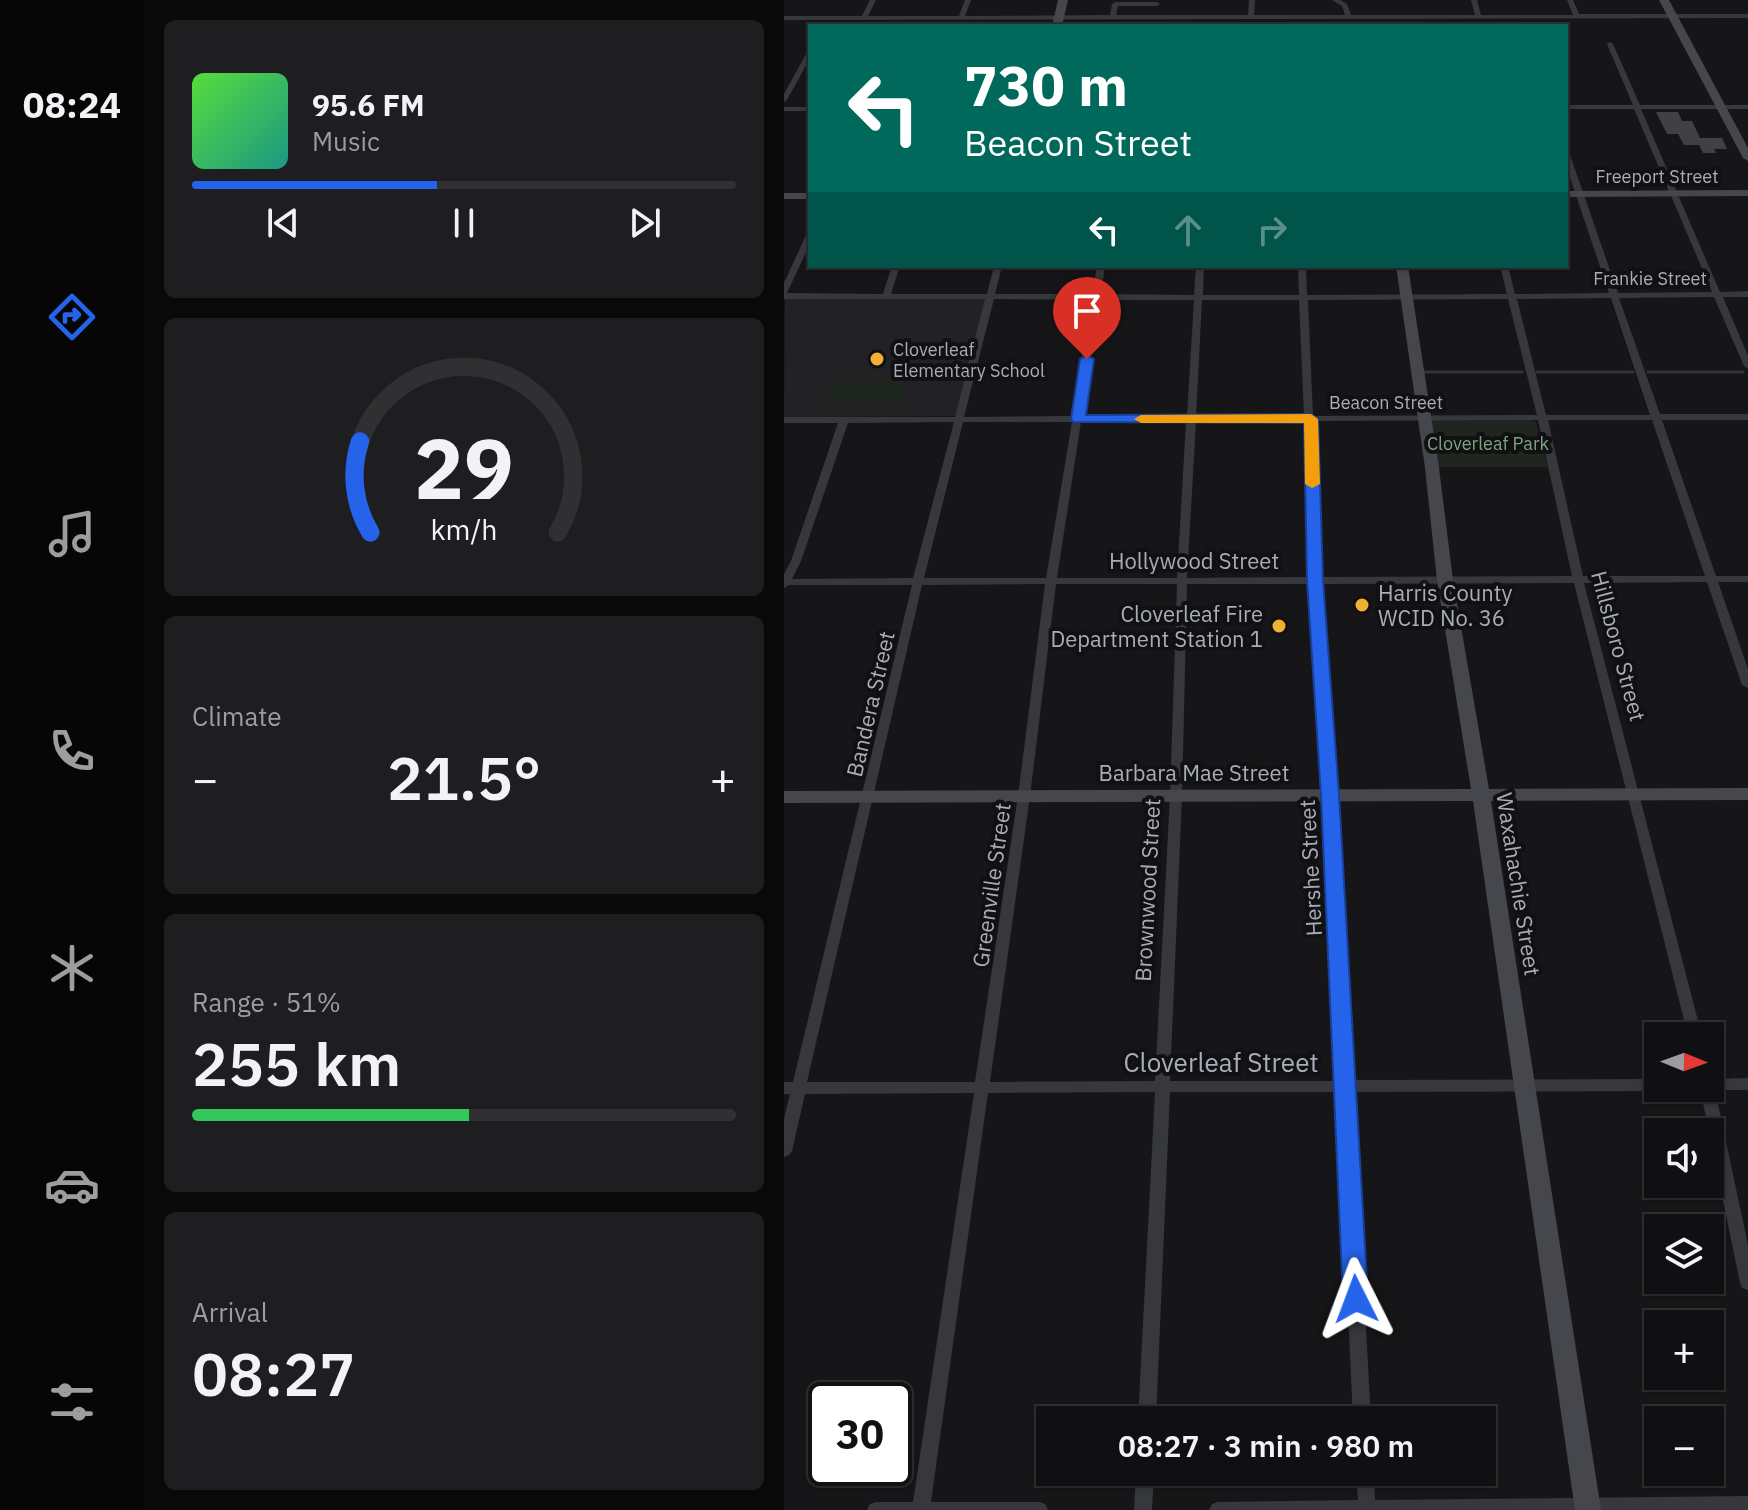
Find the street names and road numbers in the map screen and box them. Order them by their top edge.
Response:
street label: Freeport Street [1595,165,1719,188]
street label: Frankie Street [1593,267,1707,290]
street label: Beacon Street [1329,391,1443,414]
street label: Hollywood Street [1109,546,1279,575]
street label: Hillsboro Street [1585,568,1653,724]
street label: Bandera Street [839,628,901,780]
street label: Barbara Mae Street [1099,758,1289,787]
street label: Waxahachie Street [1490,790,1548,978]
street label: Brownwood Street [1128,798,1166,982]
street label: Hershe Street [1292,799,1328,937]
street label: Greenville Street [965,801,1017,969]
street label: Cloverleaf Street [1123,1045,1319,1079]

